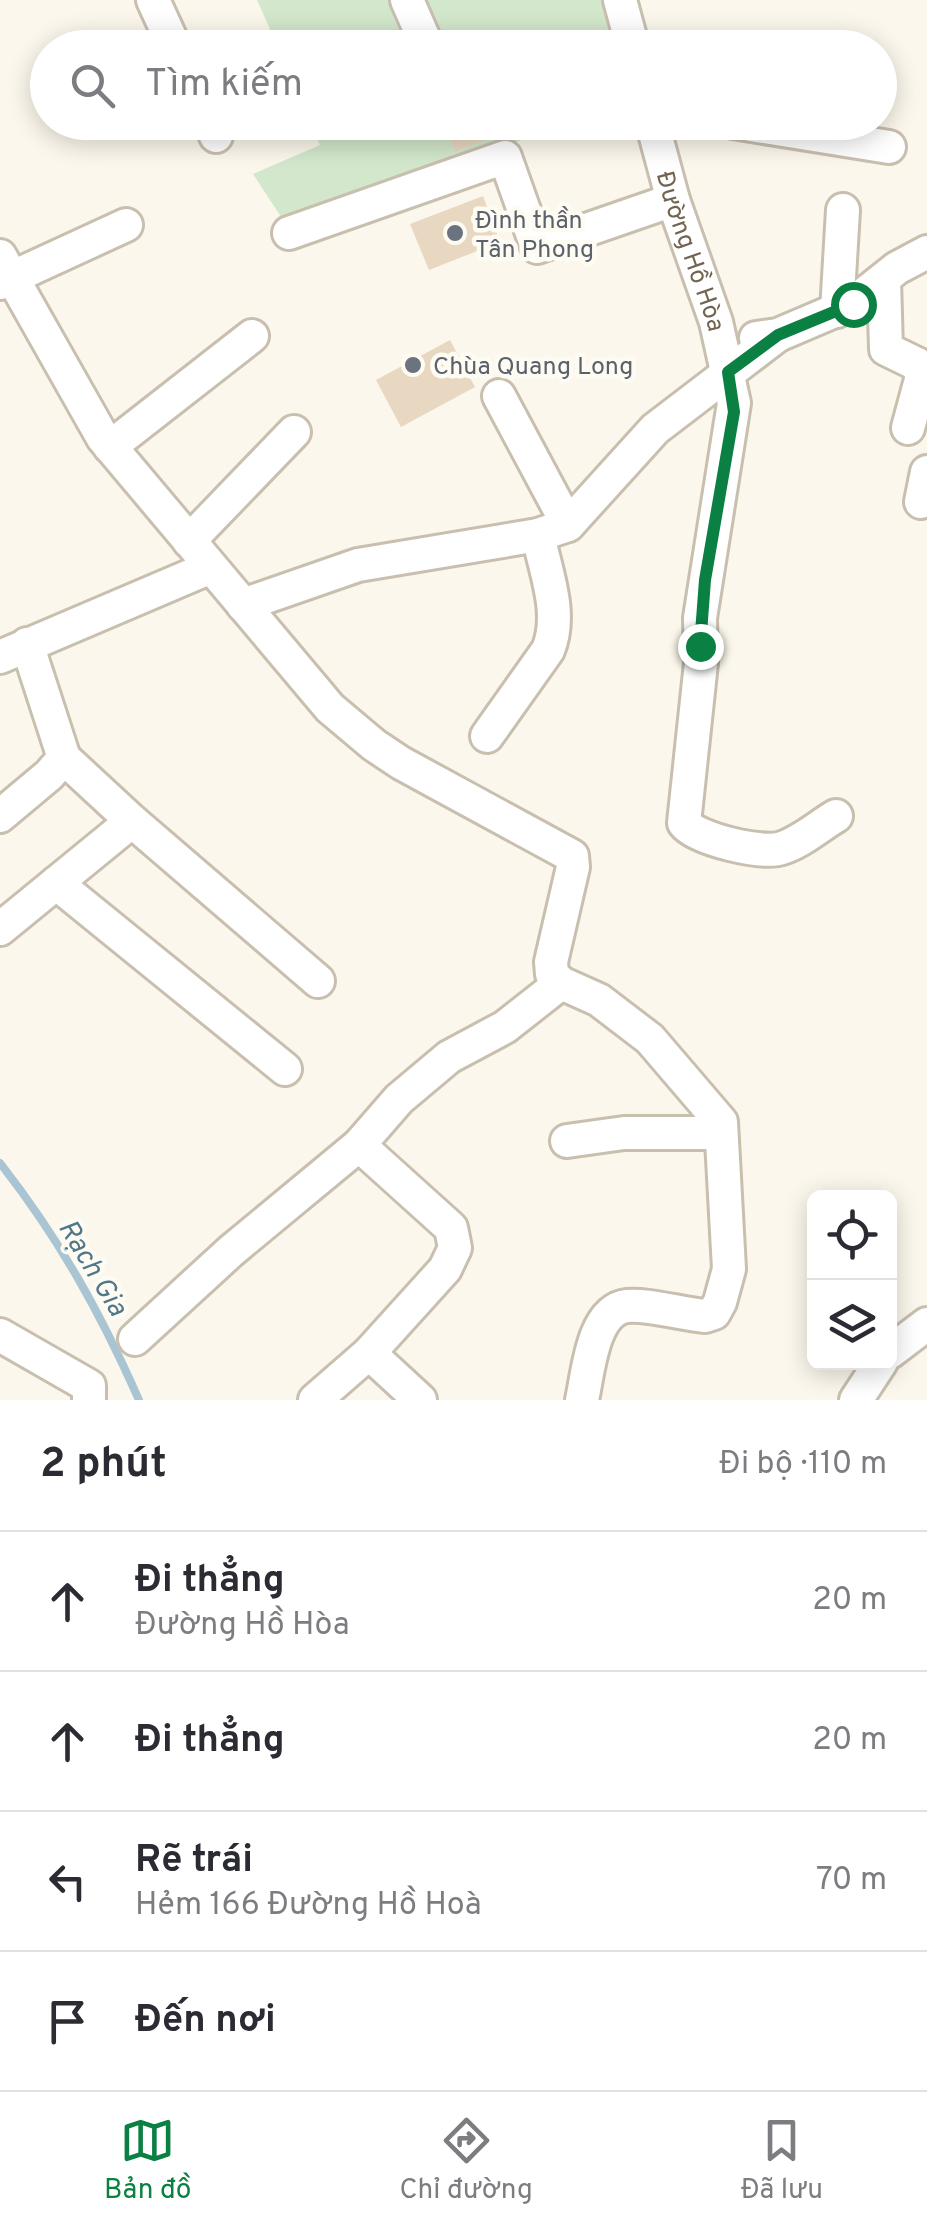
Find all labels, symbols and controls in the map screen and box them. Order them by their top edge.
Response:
search box [30,30,897,140]
icon: search [65,58,120,113]
text: Tìm kiếm [145,61,303,110]
street label: Đường Hồ Hòa [647,168,731,335]
place label: Đình thần Tân Phong [475,206,594,267]
marker: Đình thần Tân Phong [444,222,466,244]
route start [831,282,877,328]
place label: Chùa Quang Long [433,352,633,384]
marker: Chùa Quang Long [402,354,424,376]
route end [678,624,724,670]
map controls [807,1190,897,1370]
button: locate [807,1190,897,1280]
water label: Rạch Gia [49,1214,135,1324]
button: layers [807,1280,897,1370]
text: 2 phút [40,1439,167,1492]
text: Đi bộ · 110 m [719,1445,887,1485]
text: Đi thẳng [135,1557,285,1606]
icon: ahead [40,1574,95,1629]
text: 20 m [812,1581,887,1621]
text: Đường Hồ Hòa [135,1606,350,1646]
icon: ahead [40,1714,95,1769]
text: Đi thẳng [135,1717,285,1766]
text: 20 m [812,1721,887,1761]
text: Rẽ trái [135,1837,253,1886]
icon: left [40,1854,95,1909]
text: 70 m [816,1861,887,1901]
text: Hẻm 166 Đường Hồ Hoà [135,1886,482,1926]
icon: arrive [40,1994,95,2049]
text: Đến nơi [135,1997,276,2046]
tab: Bản đồ [104,2113,191,2209]
tab: Chỉ đường [399,2113,533,2209]
tab: Đã lưu [741,2113,823,2209]

